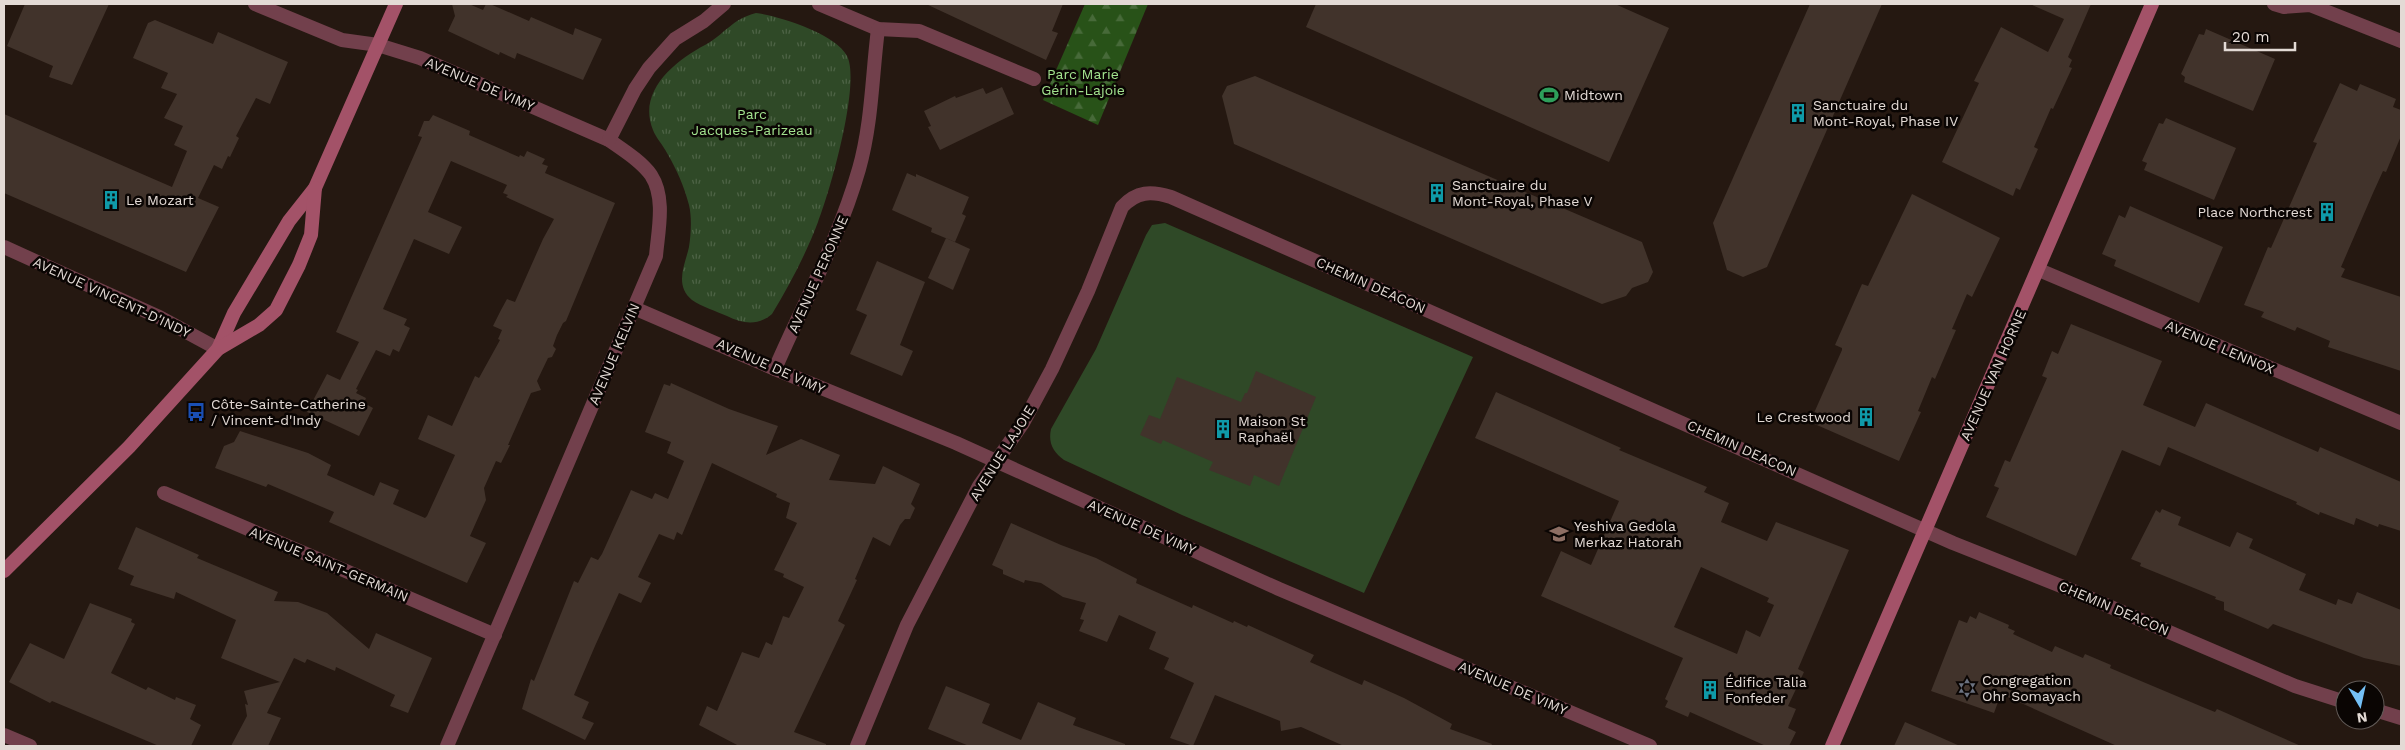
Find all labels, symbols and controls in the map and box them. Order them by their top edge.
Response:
scale bar [2225,20,2295,52]
text: 20 m [2232,28,2270,46]
street label: AVENUE DE VIMY [423,54,537,114]
park label: Parc Marie Gérin-Lajoie [1041,66,1125,98]
sports icon: Midtown [1538,84,1560,106]
place label: Midtown [1564,87,1623,103]
place label: Sanctuaire du Mont-Royal, Phase IV [1813,97,1958,129]
building icon: Sanctuaire du Mont-Royal, Phase IV [1787,102,1809,124]
park label: Parc Jacques-Parizeau [691,106,813,138]
place label: Sanctuaire du Mont-Royal, Phase V [1452,177,1593,209]
building icon: Sanctuaire du Mont-Royal, Phase V [1426,182,1448,204]
building icon: Le Mozart [100,189,122,211]
place label: Le Mozart [126,192,194,208]
building icon: Place Northcrest [2316,201,2338,223]
place label: Place Northcrest [2198,204,2312,220]
street label: AVENUE PERONNE [785,213,851,335]
street label: AVENUE VINCENT-D'INDY [31,253,193,341]
street label: CHEMIN DEACON [1314,254,1428,316]
street label: AVENUE KELVIN [585,301,643,407]
street label: AVENUE VAN HORNE [1957,307,2029,443]
street label: AVENUE LENNOX [2163,317,2277,377]
street label: AVENUE DE VIMY [714,335,828,397]
place label: Côte-Sainte-Catherine / Vincent-d'Indy [211,396,366,428]
bus stop icon: Côte-Sainte-Catherine / Vincent-d'Indy [185,401,207,423]
street label: AVENUE LAJOIE [966,402,1038,504]
building icon: Le Crestwood [1855,406,1877,428]
place label: Le Crestwood [1757,409,1851,425]
place label: Maison St Raphaël [1238,413,1306,445]
street label: CHEMIN DEACON [1685,417,1799,479]
building icon: Maison St Raphaël [1212,418,1234,440]
street label: AVENUE DE VIMY [1085,496,1199,558]
place label: Yeshiva Gedola Merkaz Hatorah [1574,518,1682,550]
street label: AVENUE SAINT-GERMAIN [247,523,411,605]
school or university icon: Yeshiva Gedola Merkaz Hatorah [1548,523,1570,545]
street label: CHEMIN DEACON [2056,578,2172,638]
street label: AVENUE DE VIMY [1456,658,1570,718]
place label: Congregation Ohr Somayach [1982,672,2081,704]
place label: Édifice Talia Fonfeder [1725,674,1807,706]
synagogue icon: Congregation Ohr Somayach [1956,677,1978,699]
building icon: Édifice Talia Fonfeder [1699,679,1721,701]
north arrow [2335,680,2385,730]
text: N [2356,709,2368,727]

